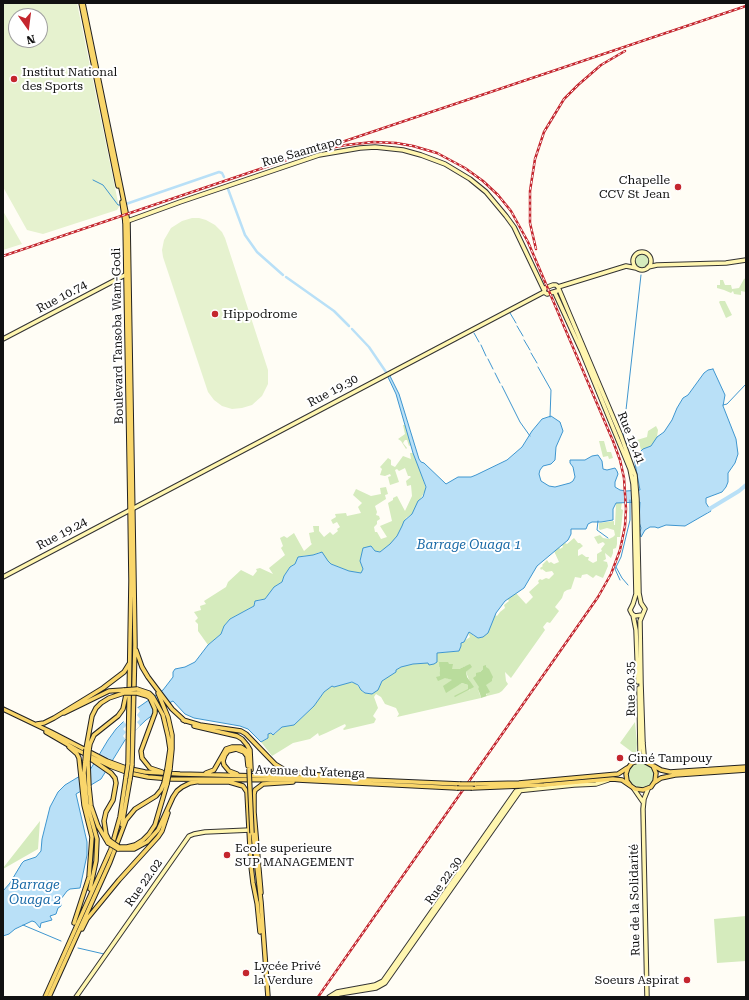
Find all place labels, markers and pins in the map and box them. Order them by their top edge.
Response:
place label: Institut National des Sports [22,65,117,93]
marker: Institut National des Sports [9,74,19,84]
place label: Chapelle CCV St Jean [599,173,670,201]
marker: Chapelle CCV St Jean [673,182,683,192]
place label: Hippodrome [223,307,297,321]
marker: Hippodrome [210,309,220,319]
place label: Ciné Tampouy [628,751,712,765]
marker: Ciné Tampouy [615,753,625,763]
place label: Ecole superieure SUP MANAGEMENT [235,841,354,869]
marker: Ecole superieure SUP MANAGEMENT [222,850,232,860]
place label: Lycée Privé la Verdure [254,959,321,987]
marker: Lycée Privé la Verdure [241,968,251,978]
place label: Soeurs Aspirat [595,973,679,987]
marker: Soeurs Aspirat [682,975,692,985]

